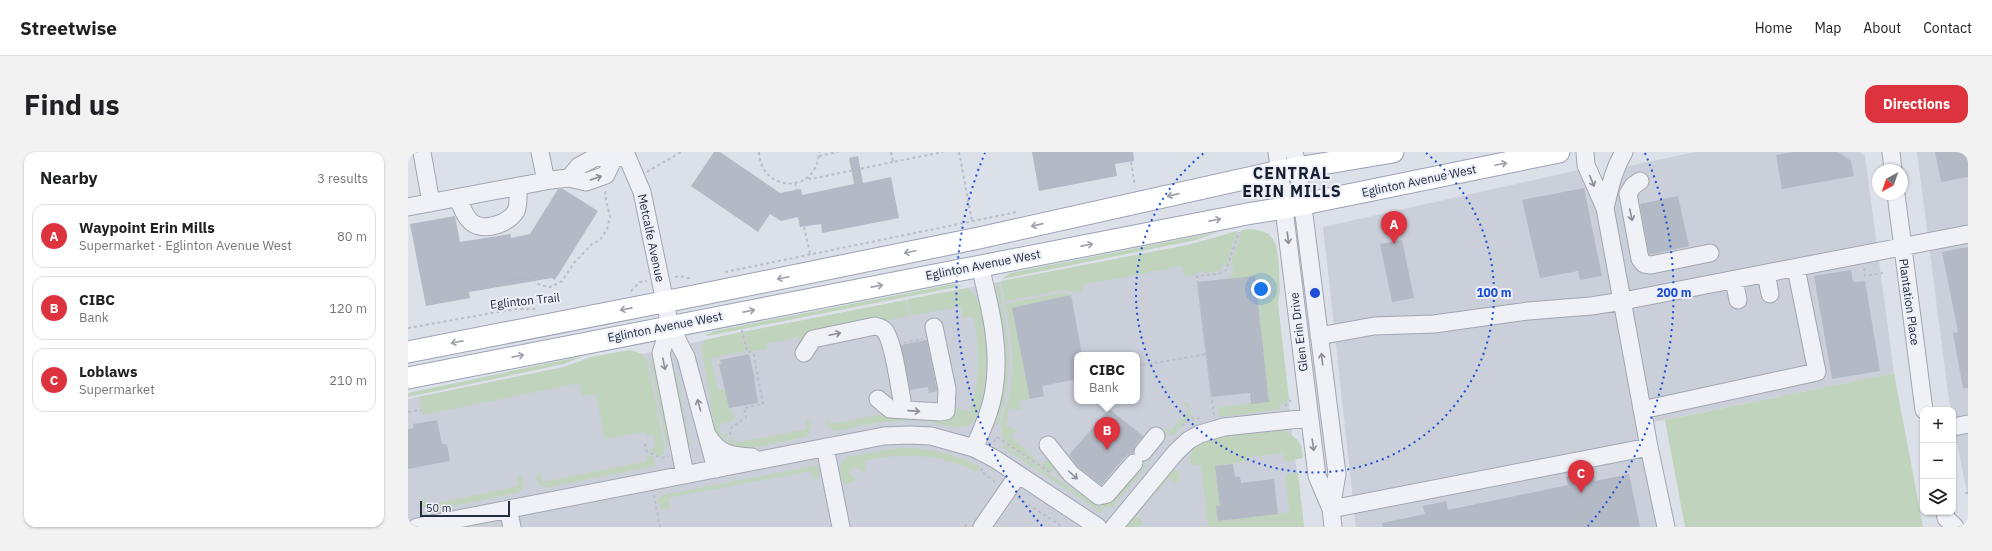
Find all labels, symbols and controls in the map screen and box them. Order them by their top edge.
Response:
text: Streetwise [20,16,117,40]
text: Home [1755,19,1792,37]
text: Map [1814,19,1841,37]
text: About [1863,19,1901,37]
text: Contact [1923,19,1972,37]
button: Directions [1865,85,1968,123]
text: Find us [24,86,120,123]
one-way arrow [1494,160,1507,168]
street label: Eglinton Avenue West [1360,161,1478,200]
district label: CENTRAL ERIN MILLS [1242,163,1342,201]
north arrow [1872,164,1908,200]
text: Nearby [40,167,98,189]
text: 3 results [317,170,368,187]
one-way arrow [589,174,601,182]
one-way arrow [1589,174,1597,186]
one-way arrow [1167,191,1180,199]
street label: Metcalfe Avenue [635,193,668,284]
one-way arrow [1627,208,1635,221]
pin: A [1381,211,1407,244]
one-way arrow [1208,216,1221,224]
text: Waypoint Erin Mills [79,218,215,237]
one-way arrow [1031,221,1044,229]
text: A [50,228,58,245]
text: 80 m [337,228,367,245]
one-way arrow [1284,231,1291,244]
text: Supermarket · Eglinton Avenue West [79,237,292,254]
one-way arrow [1080,241,1093,249]
street label: Eglinton Avenue West [924,246,1042,283]
one-way arrow [904,248,917,256]
street label: Plantation Place [1896,258,1923,347]
one-way arrow [777,275,790,283]
your location [1251,279,1271,299]
one-way arrow [870,282,883,290]
text: 100 m [1476,285,1512,300]
text: 200 m [1656,285,1692,300]
centre of rings [1308,286,1322,300]
street label: Eglinton Trail [489,289,561,312]
text: CIBC [79,290,115,309]
street label: Glen Erin Drive [1286,291,1311,373]
text: B [50,300,58,317]
text: 120 m [329,300,367,317]
one-way arrow [620,306,633,314]
one-way arrow [742,306,755,314]
street label: Eglinton Avenue West [606,308,724,345]
text: Bank [79,309,109,326]
one-way arrow [828,330,841,338]
one-way arrow [451,339,464,347]
one-way arrow [511,352,524,360]
popup [1074,352,1140,404]
one-way arrow [1319,353,1326,366]
one-way arrow [660,357,668,370]
text: CIBC [1089,360,1125,379]
text: Loblaws [79,362,138,381]
text: C [50,372,58,389]
text: 210 m [329,372,367,389]
text: Bank [1089,379,1119,396]
text: Supermarket [79,381,155,398]
one-way arrow [695,398,702,411]
one-way arrow [907,407,920,414]
map controls [1920,407,1956,515]
button: + [1920,407,1956,443]
pin: B [1094,417,1120,450]
one-way arrow [1309,438,1317,451]
button: − [1920,443,1956,479]
pin: C [1568,460,1594,493]
one-way arrow [1068,471,1078,480]
button: layers [1920,479,1956,515]
scale bar [420,499,510,518]
text: 50 m [426,501,451,515]

